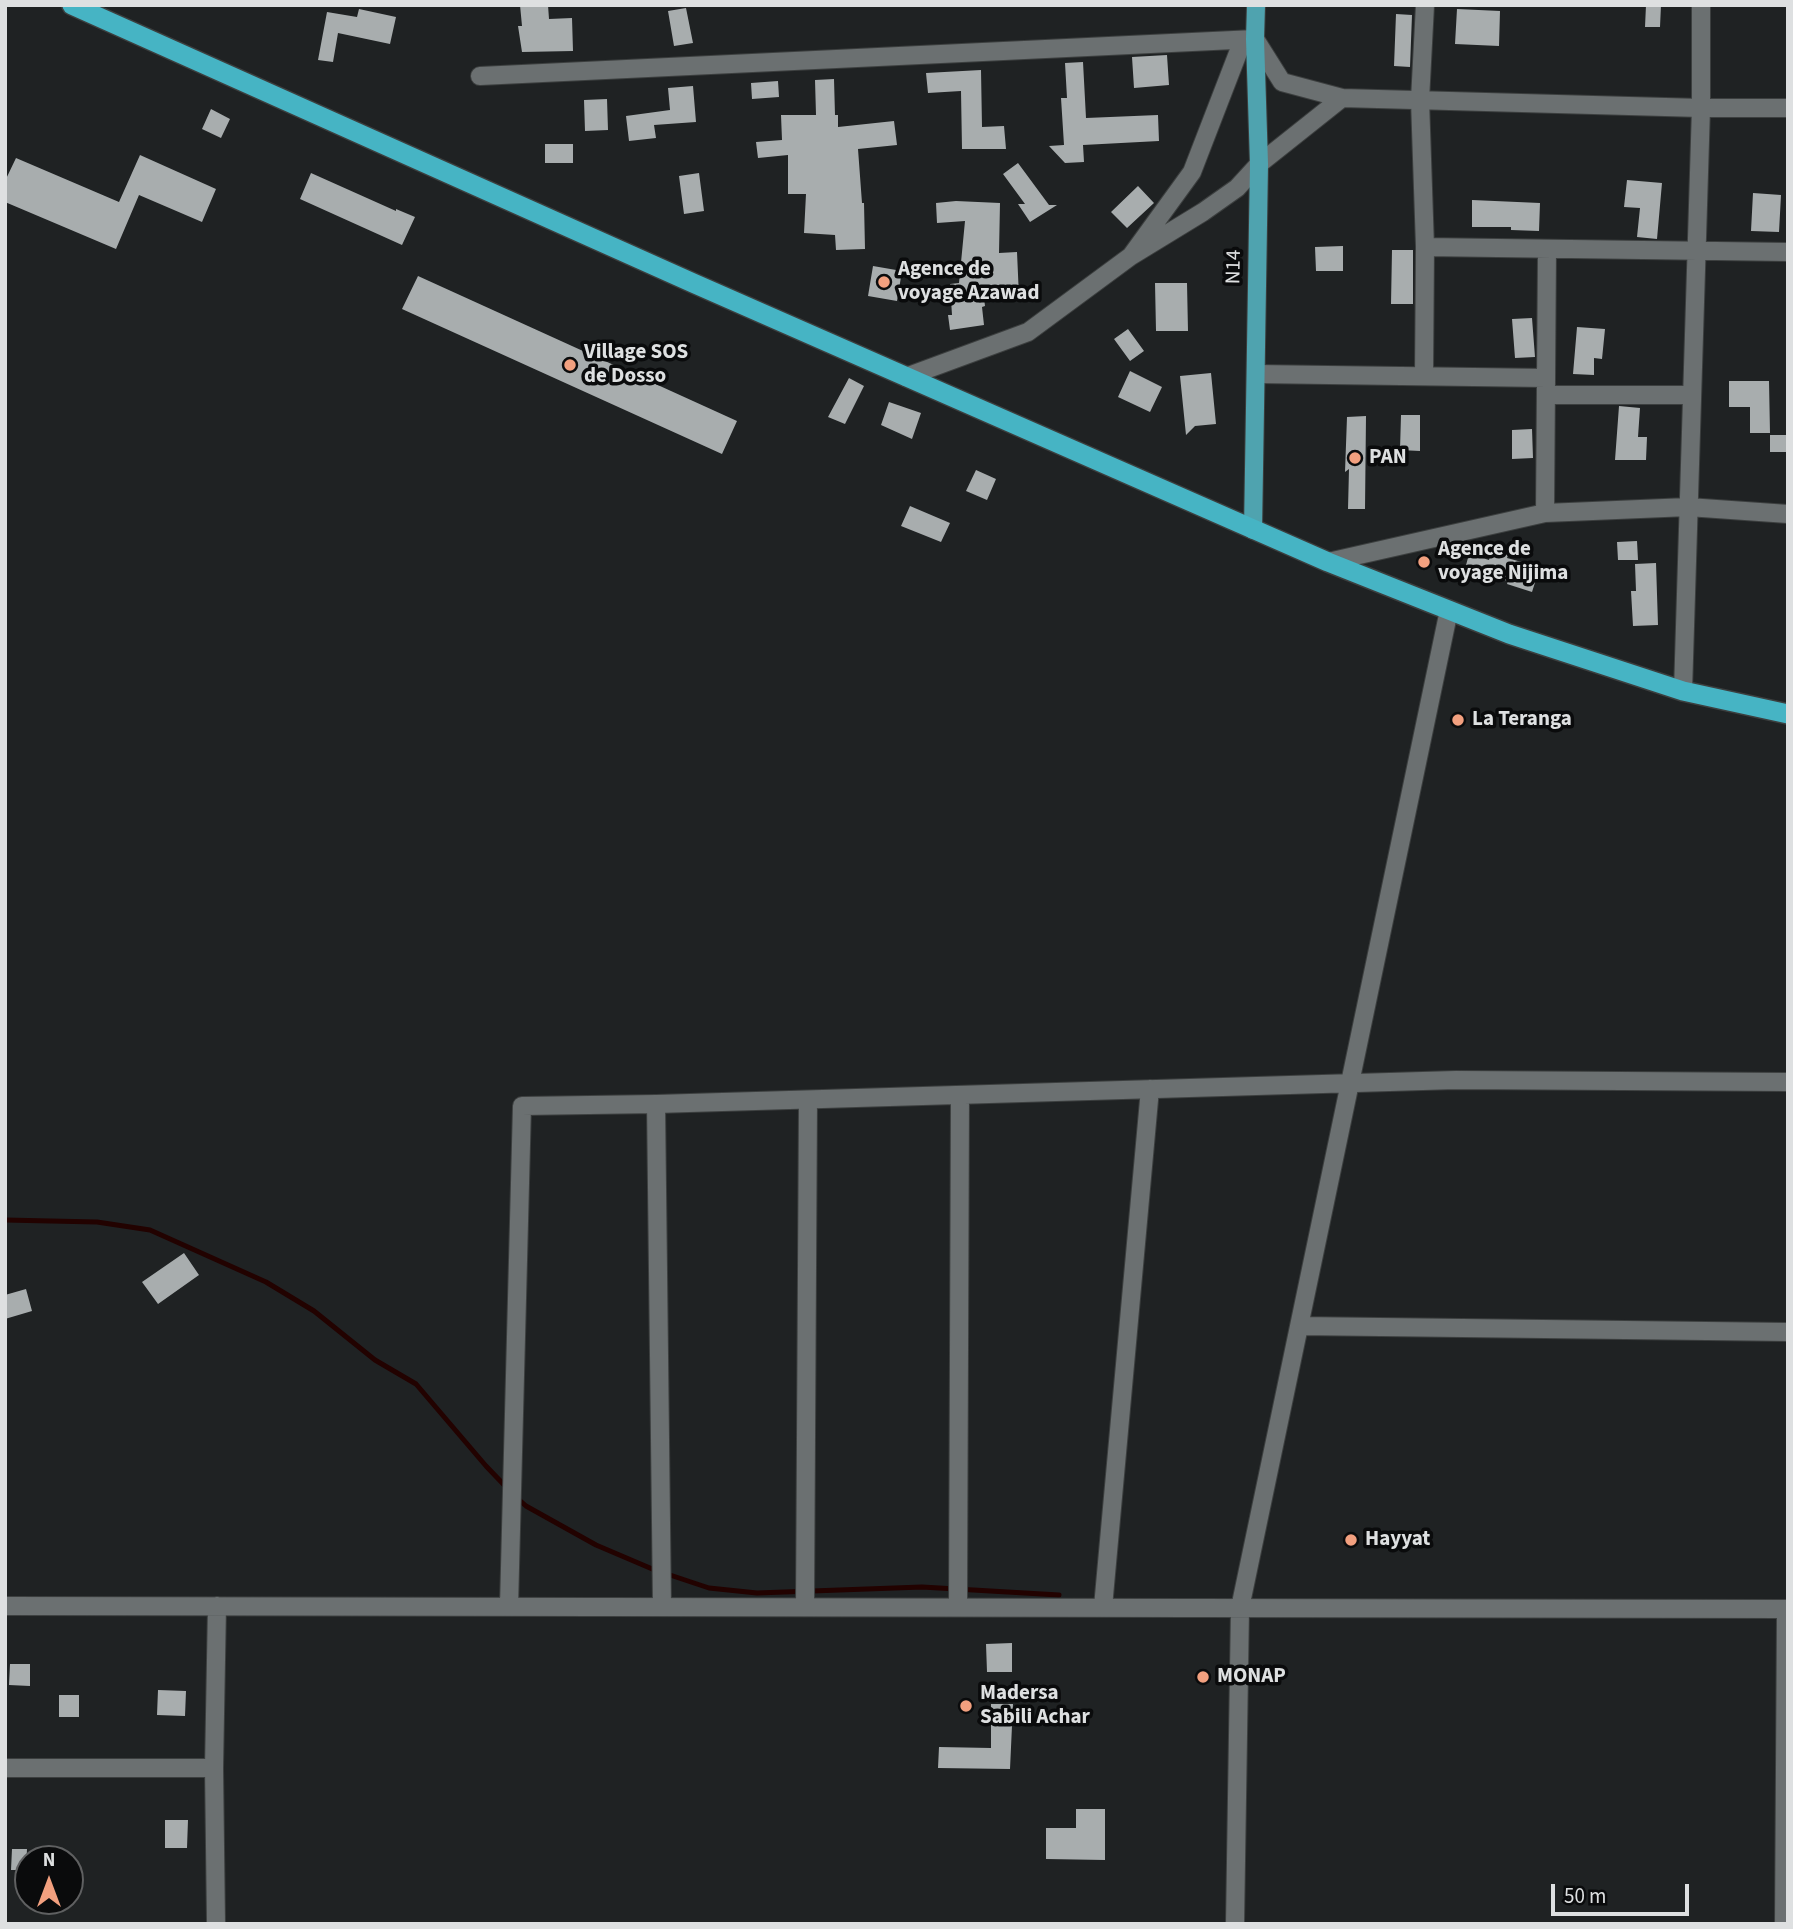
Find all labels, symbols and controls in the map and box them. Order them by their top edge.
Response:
street label: N14 [1222,250,1248,284]
place label: Agence de voyage Azawad [898,257,1039,307]
marker: Agence de voyage Azawad [876,274,892,290]
place label: Village SOS de Dosso [584,340,688,390]
marker: Village SOS de Dosso [562,357,578,373]
place label: PAN [1369,445,1407,471]
marker: PAN [1347,450,1363,466]
place label: Agence de voyage Nijima [1438,537,1568,587]
marker: Agence de voyage Nijima [1416,554,1432,570]
place label: La Teranga [1472,707,1572,733]
marker: La Teranga [1450,712,1466,728]
place label: Hayyat [1365,1527,1430,1553]
marker: Hayyat [1343,1532,1359,1548]
place label: MONAP [1217,1664,1286,1690]
marker: MONAP [1195,1669,1211,1685]
place label: Madersa Sabili Achar [980,1681,1090,1731]
marker: Madersa Sabili Achar [958,1698,974,1714]
north arrow [14,1845,84,1915]
text: N [43,1847,55,1874]
scale bar [1555,1870,1693,1914]
text: 50 m [1564,1881,1606,1911]

